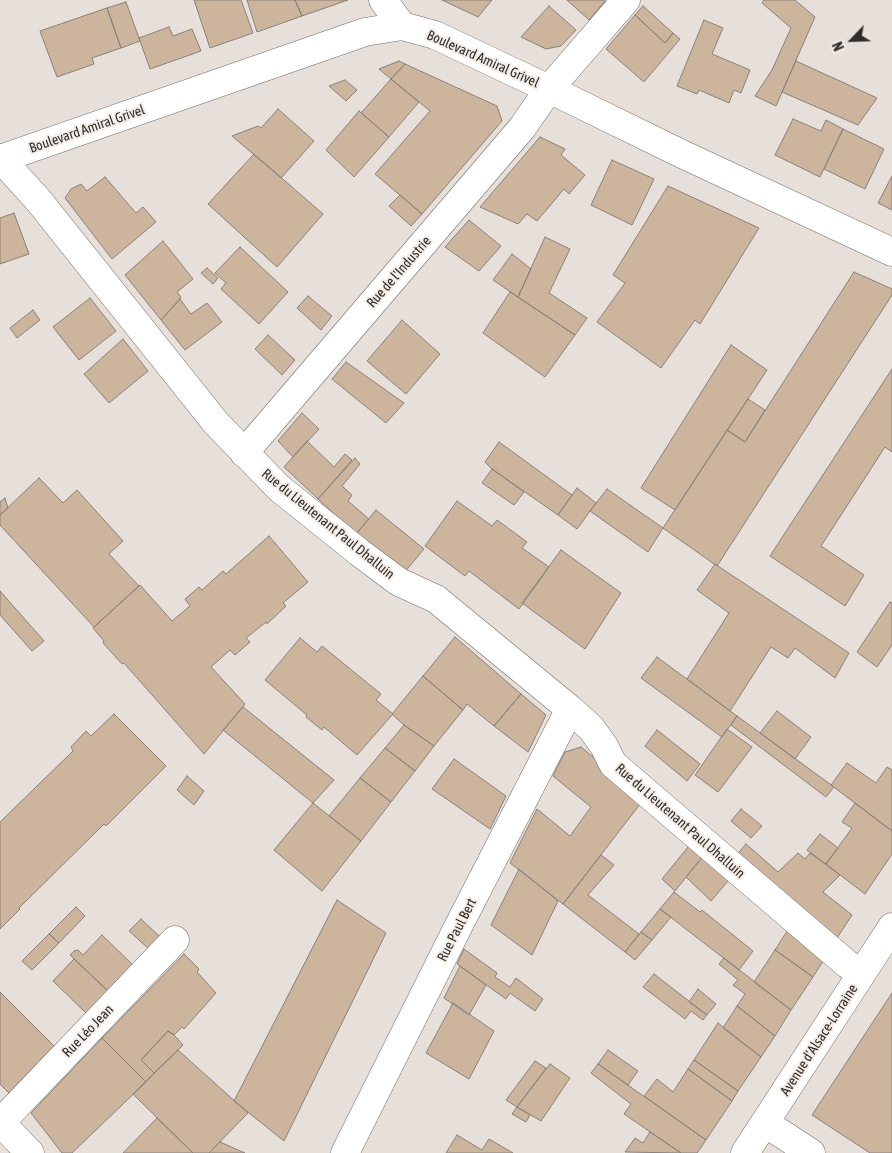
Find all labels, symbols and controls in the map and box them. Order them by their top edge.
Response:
north arrow [827,15,877,65]
street label: Boulevard Amiral Grivel [424,27,542,91]
text: N [829,39,847,53]
street label: Boulevard Amiral Grivel [27,101,147,157]
street label: Rue de l'Industrie [363,233,435,311]
street label: Rue du Lieutenant Paul Dhalluin [258,465,398,583]
street label: Rue du Lieutenant Paul Dhalluin [612,760,748,882]
street label: Rue Paul Bert [434,896,480,964]
street label: Avenue d'Alsace-Lorraine [777,981,861,1099]
street label: Rue Léo Jean [59,1001,117,1061]

